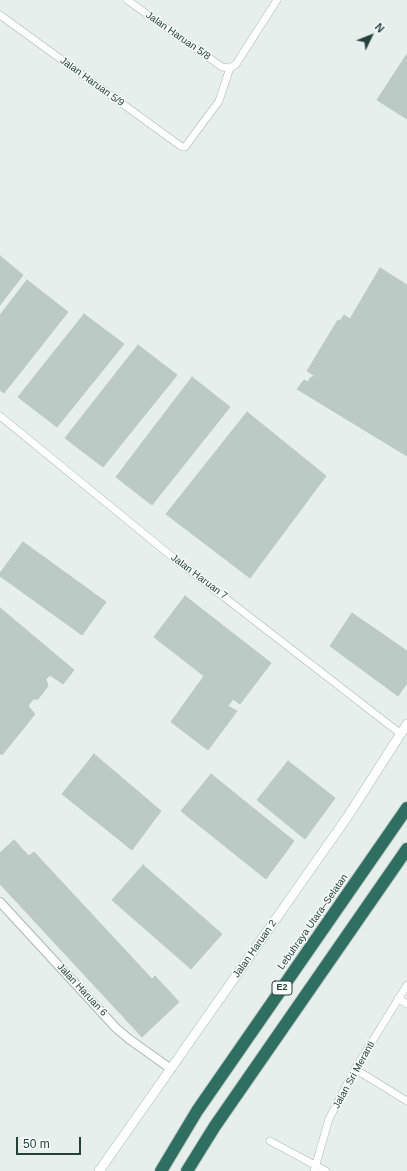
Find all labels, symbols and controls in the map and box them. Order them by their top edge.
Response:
street label: Jalan Haruan 5/8 [143,9,213,63]
north arrow [351,16,391,56]
text: N [373,21,387,35]
street label: Jalan Haruan 5/9 [58,55,126,109]
street label: Jalan Haruan 7 [168,552,230,602]
street label: Lebuhraya Utara–Selatan [275,872,351,972]
street label: Jalan Haruan 2 [231,918,279,980]
street label: Jalan Haruan 6 [54,961,110,1019]
road number: E2 [272,981,292,995]
street label: Jalan Sri Meranti [331,1039,377,1111]
scale bar [18,1129,83,1155]
text: 50 m [23,1137,50,1151]

